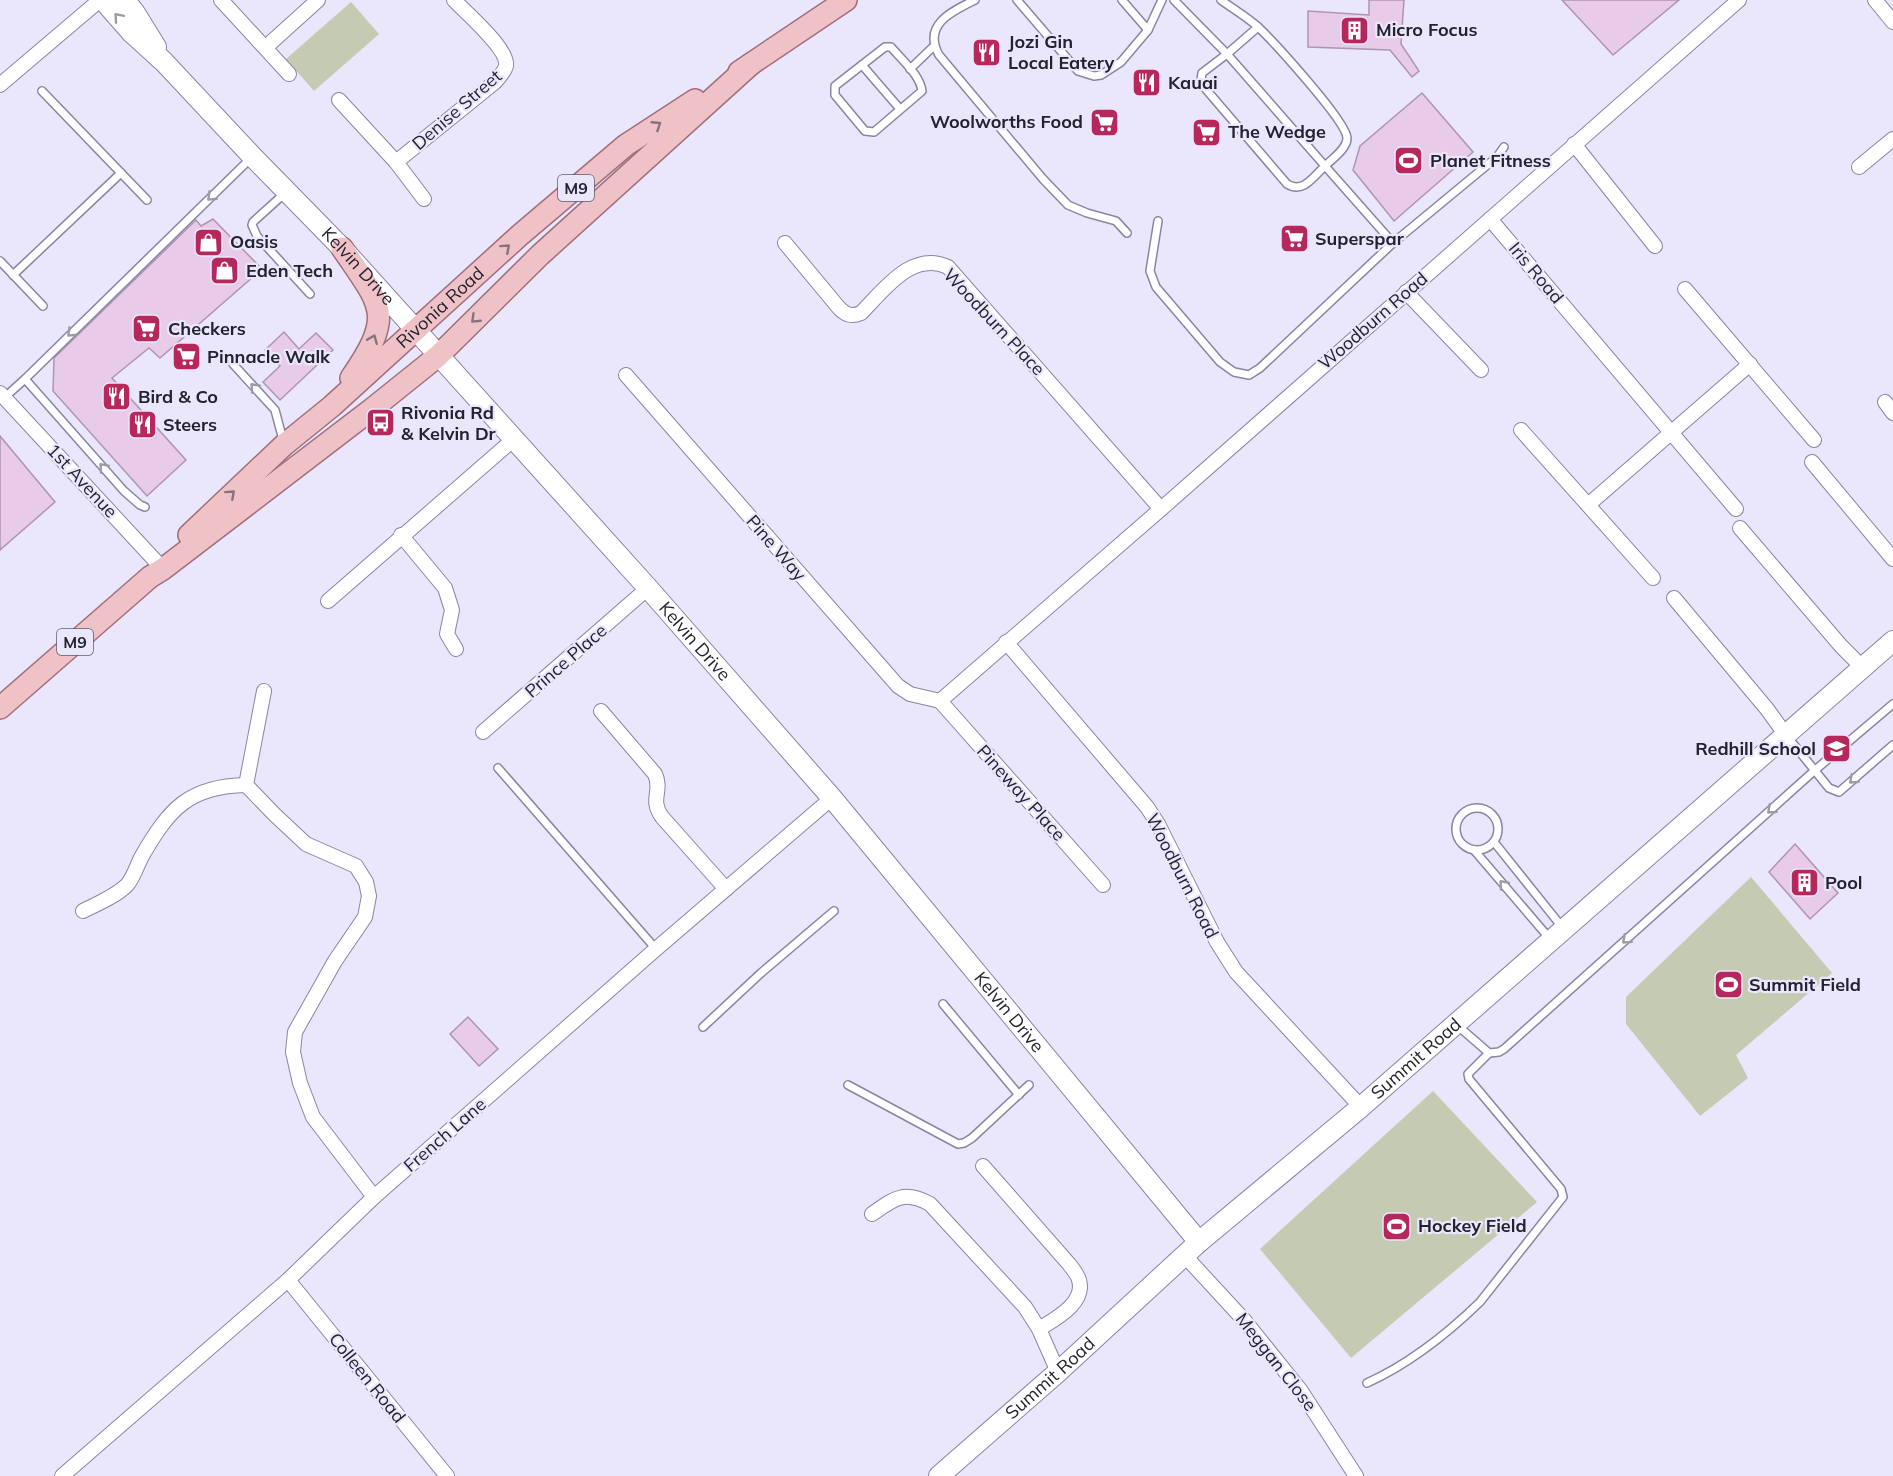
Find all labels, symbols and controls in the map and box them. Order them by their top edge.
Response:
one-way arrow [114,13,125,24]
building icon: Micro Focus [1339,14,1371,46]
place label: Micro Focus [1376,18,1477,41]
place label: Jozi Gin Local Eatery [1008,30,1114,74]
restaurant icon: Jozi Gin Local Eatery [971,36,1003,68]
street label: Denise Street [407,64,506,155]
restaurant icon: Kauai [1131,67,1163,99]
place label: Kauai [1168,71,1218,94]
supermarket icon: Woolworths Food [1088,106,1120,138]
place label: Woolworths Food [930,110,1083,133]
supermarket icon: The Wedge [1191,116,1223,148]
place label: The Wedge [1228,120,1326,143]
one-way arrow [650,121,661,132]
sports icon: Planet Fitness [1393,145,1425,177]
place label: Planet Fitness [1430,149,1551,172]
road number: M9 [558,175,594,201]
one-way arrow [207,190,218,201]
street label: Kelvin Drive [317,222,400,310]
supermarket icon: Superspar [1278,223,1310,255]
shop icon: Oasis [193,226,225,258]
place label: Superspar [1315,227,1405,250]
place label: Oasis [230,230,278,253]
street label: Iris Road [1504,237,1569,308]
one-way arrow [499,244,510,255]
shop icon: Eden Tech [209,255,241,287]
place label: Eden Tech [246,259,333,282]
street label: Rivonia Road [391,261,489,353]
street label: Woodburn Place [939,263,1050,380]
street label: Woodburn Road [1313,267,1432,374]
one-way arrow [472,312,482,323]
supermarket icon: Checkers [131,313,163,345]
place label: Checkers [168,317,246,340]
one-way arrow [67,326,78,337]
one-way arrow [366,334,378,345]
supermarket icon: Pinnacle Walk [170,341,202,373]
place label: Pinnacle Walk [207,345,331,368]
restaurant icon: Bird & Co [101,381,133,413]
one-way arrow [250,383,261,394]
place label: Bird & Co [138,385,218,408]
place label: Rivonia Rd & Kelvin Dr [401,401,497,445]
bus stop icon: Rivonia Rd & Kelvin Dr [364,407,396,439]
restaurant icon: Steers [126,409,158,441]
place label: Steers [163,413,217,436]
street label: 1st Avenue [42,439,123,523]
one-way arrow [99,463,110,474]
one-way arrow [224,490,235,501]
street label: Pine Way [741,510,812,586]
street label: Kelvin Drive [654,597,736,685]
street label: Prince Place [520,619,612,703]
road number: M9 [57,629,93,655]
school or university icon: Redhill School [1821,733,1853,765]
place label: Redhill School [1695,737,1816,760]
street label: Pineway Place [972,740,1071,846]
one-way arrow [1850,773,1860,784]
one-way arrow [1767,803,1778,814]
street label: Woodburn Road [1141,809,1224,942]
building icon: Pool [1788,867,1820,899]
place label: Pool [1825,871,1863,894]
one-way arrow [1499,880,1510,891]
one-way arrow [1622,933,1632,944]
street label: Kelvin Drive [969,967,1049,1057]
sports icon: Summit Field [1712,969,1744,1001]
place label: Summit Field [1749,973,1861,996]
street label: Summit Road [1366,1013,1466,1104]
street label: French Lane [399,1093,491,1177]
sports icon: Hockey Field [1381,1210,1413,1242]
place label: Hockey Field [1418,1214,1527,1237]
street label: Meggan Close [1231,1308,1322,1415]
street label: Colleen Road [324,1328,411,1427]
street label: Summit Road [1000,1332,1100,1424]

